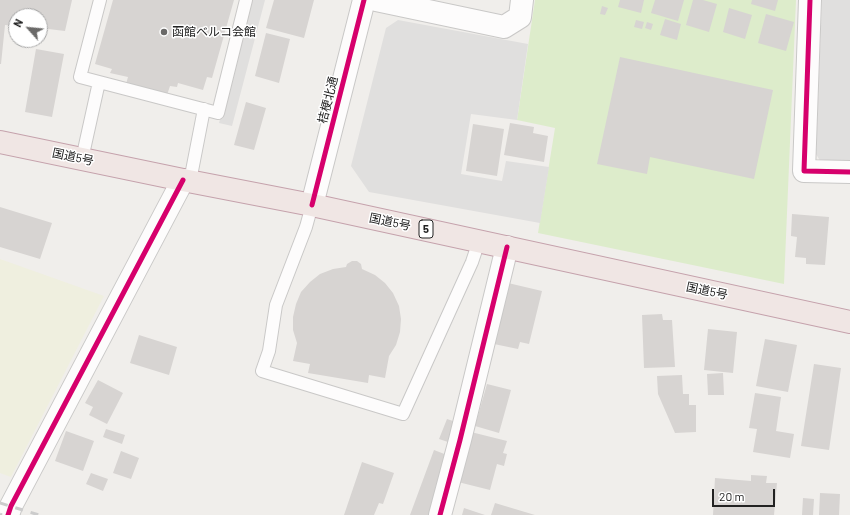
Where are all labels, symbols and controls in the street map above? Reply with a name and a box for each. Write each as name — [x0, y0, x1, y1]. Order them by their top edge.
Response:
north arrow — [8, 8, 48, 48]
text: N — [10, 17, 25, 29]
place label: 函館ベルコ会館 — [172, 25, 256, 39]
marker: 函館ベルコ会館 — [159, 27, 169, 37]
street label: 桔梗北通 — [315, 75, 341, 125]
street label: 国道5号 — [51, 146, 95, 168]
street label: 国道5号 — [368, 211, 412, 233]
road number: 5 — [419, 220, 433, 238]
street label: 国道5号 — [685, 280, 729, 302]
scale bar — [714, 481, 777, 507]
text: 20 m — [719, 489, 745, 503]

